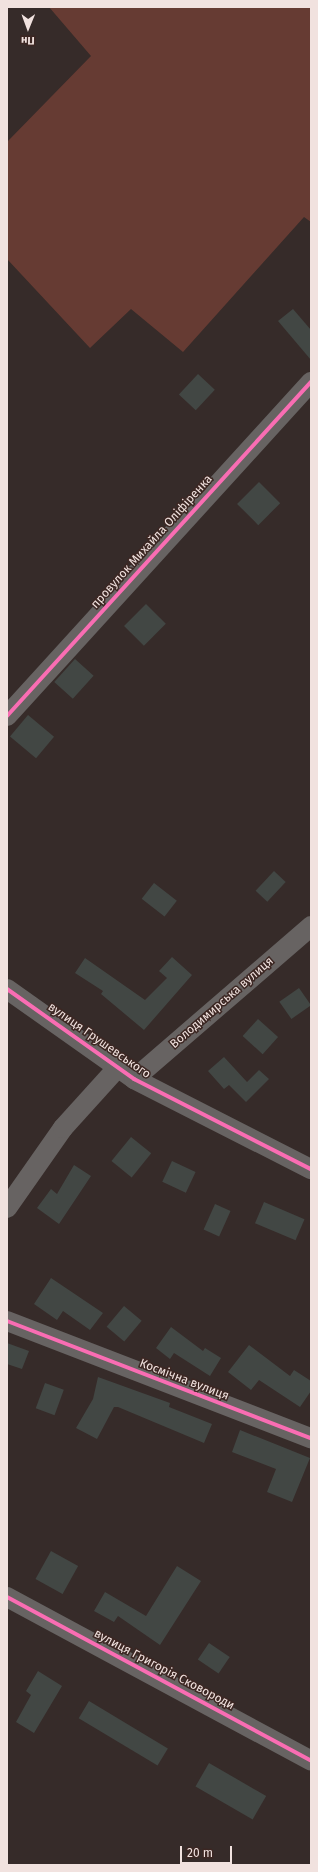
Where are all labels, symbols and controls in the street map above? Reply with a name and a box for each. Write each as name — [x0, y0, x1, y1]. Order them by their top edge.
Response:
north arrow — [8, 8, 48, 48]
text: Пн — [21, 34, 35, 47]
street label: провулок Михайла Оліфіренка — [88, 472, 216, 612]
street label: Володимирська вулиця — [167, 954, 277, 1052]
street label: вулиця Грушевського — [45, 1000, 153, 1082]
street label: Космічна вулиця — [137, 1356, 231, 1404]
street label: вулиця Григорія Сковороди — [91, 1627, 237, 1713]
scale bar — [182, 1838, 234, 1864]
text: 20 m — [187, 1846, 213, 1860]

